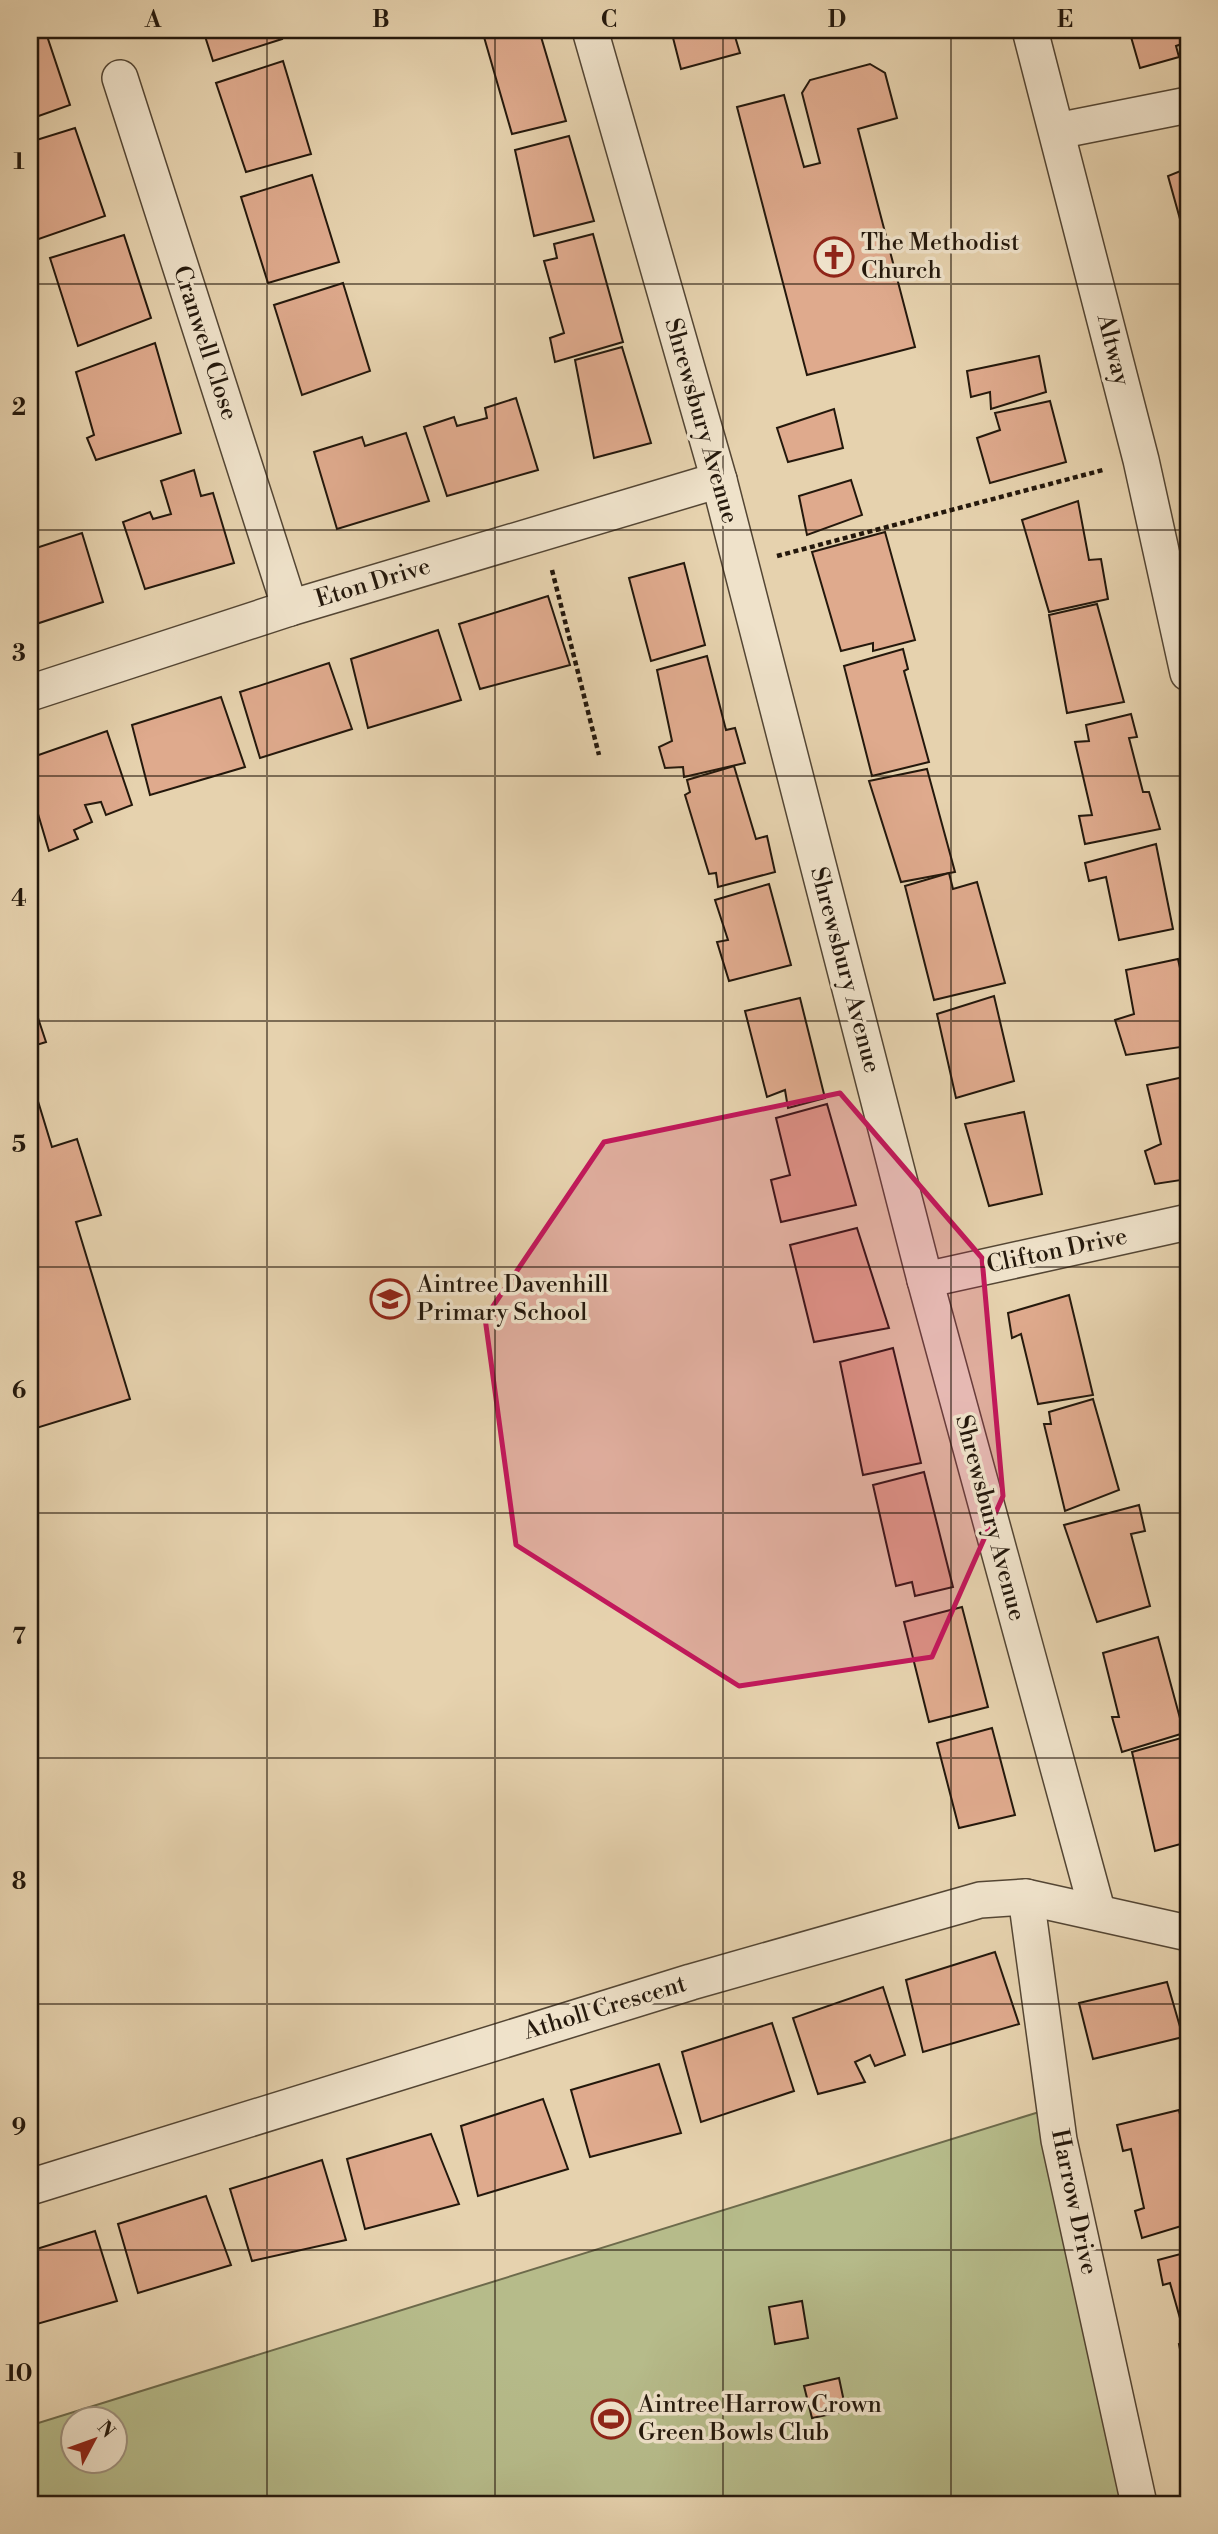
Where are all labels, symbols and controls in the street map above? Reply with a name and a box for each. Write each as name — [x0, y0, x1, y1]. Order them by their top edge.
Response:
text: A — [144, 6, 162, 34]
text: B — [372, 6, 390, 34]
text: C — [601, 6, 617, 34]
text: D — [828, 6, 846, 34]
text: E — [1057, 6, 1073, 34]
text: 1 — [13, 148, 25, 176]
place label: The Methodist Church — [861, 228, 1020, 286]
church icon: The Methodist Church — [813, 236, 855, 278]
street label: Cranwell Close — [166, 262, 244, 424]
street label: Altway — [1089, 310, 1136, 389]
street label: Shrewsbury Avenue — [657, 315, 745, 527]
text: 2 — [12, 394, 26, 422]
street label: Eton Drive — [312, 551, 434, 615]
text: 3 — [12, 640, 26, 668]
street label: Shrewsbury Avenue — [803, 864, 887, 1076]
text: 4 — [11, 885, 27, 913]
text: 5 — [12, 1131, 26, 1159]
street label: Clifton Drive — [984, 1221, 1130, 1281]
place label: Aintree Davenhill Primary School — [416, 1270, 609, 1328]
school or university icon: Aintree Davenhill Primary School — [369, 1278, 411, 1320]
text: 6 — [12, 1377, 26, 1405]
street label: Shrewsbury Avenue — [948, 1412, 1032, 1624]
text: 7 — [12, 1623, 26, 1651]
text: 8 — [12, 1868, 26, 1896]
street label: Atholl Crescent — [519, 1969, 690, 2047]
text: 9 — [12, 2114, 26, 2142]
street label: Harrow Drive — [1044, 2127, 1104, 2277]
text: 10 — [5, 2360, 33, 2388]
place label: Aintree Harrow Crown Green Bowls Club — [637, 2390, 882, 2448]
sports icon: Aintree Harrow Crown Green Bowls Club — [590, 2398, 632, 2440]
north arrow — [60, 2404, 130, 2474]
text: N — [92, 2416, 120, 2443]

